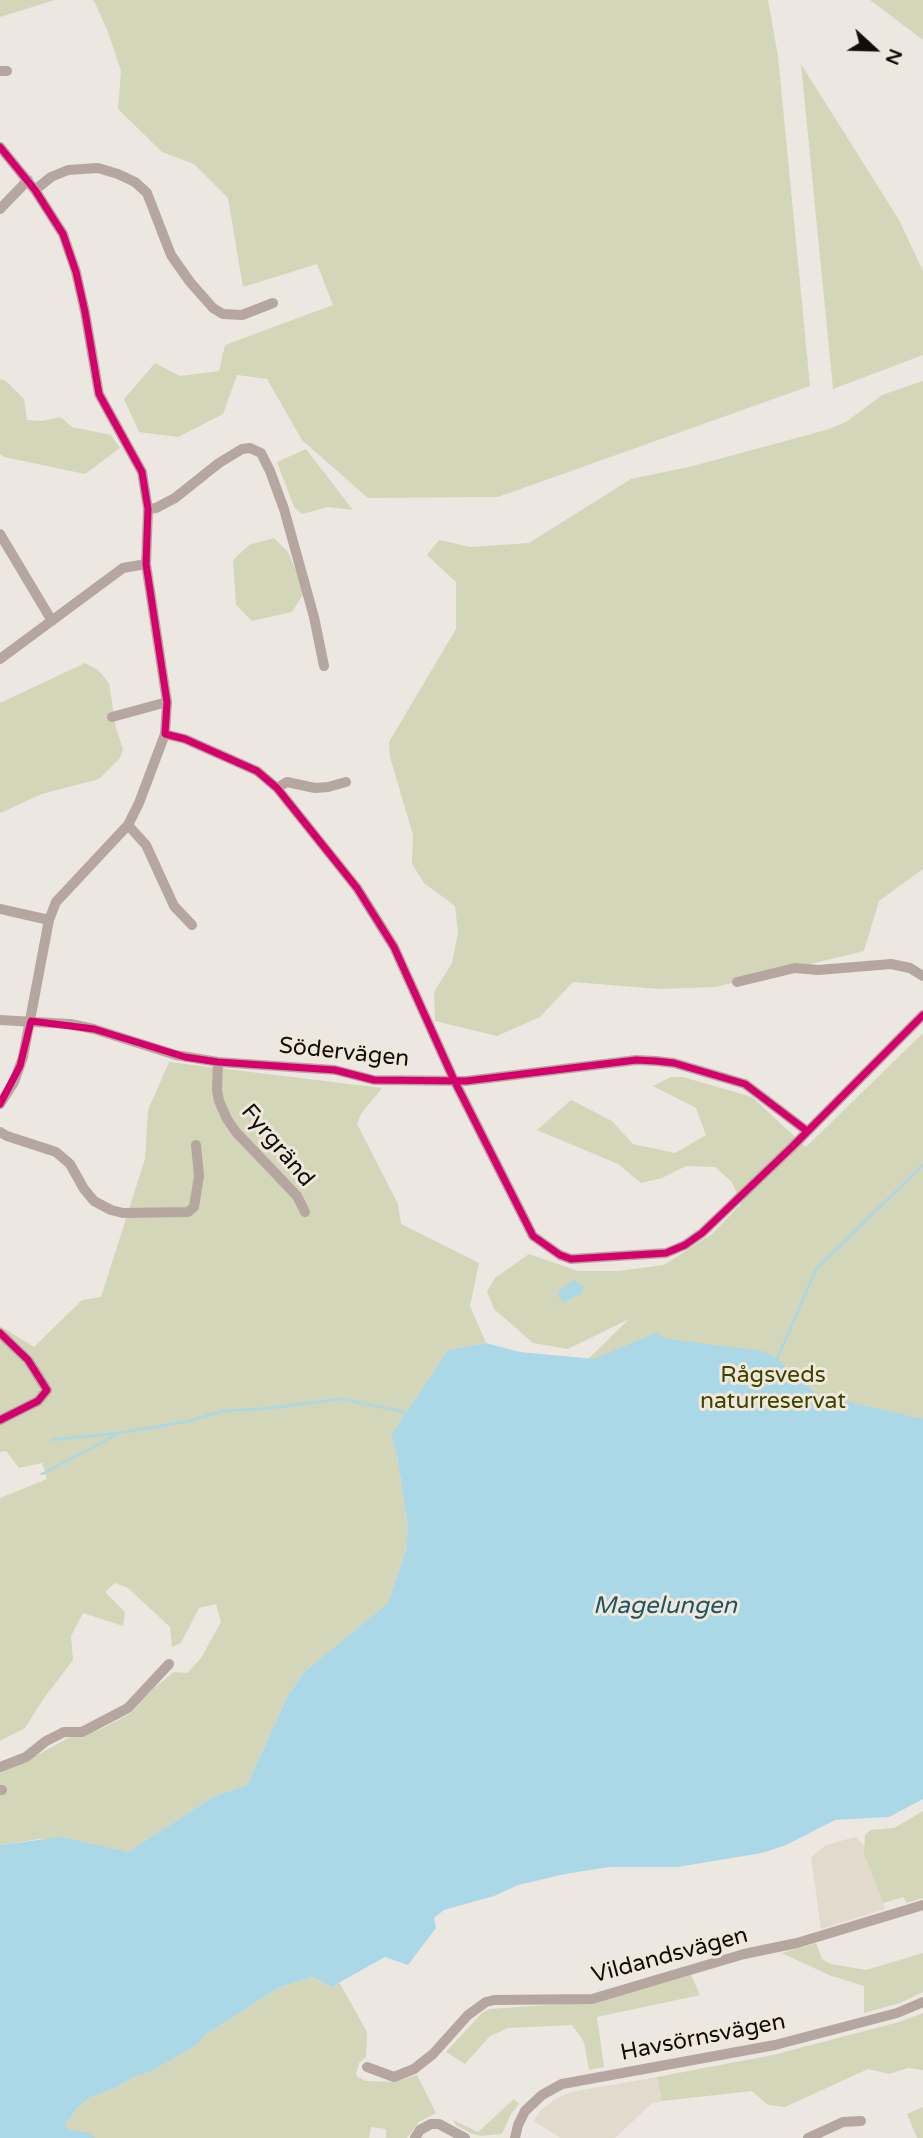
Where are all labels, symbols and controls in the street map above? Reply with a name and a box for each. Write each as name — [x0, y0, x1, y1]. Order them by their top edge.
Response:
north arrow — [839, 14, 909, 84]
text: N — [880, 46, 907, 68]
street label: Södervägen — [277, 1032, 411, 1074]
street label: Fyrgränd — [235, 1099, 319, 1193]
park label: Rågsveds naturreservat — [700, 1362, 846, 1416]
water label: Magelungen — [593, 1593, 737, 1621]
street label: Vildandsvägen — [589, 1922, 751, 1990]
street label: Havsörnsvägen — [618, 2008, 788, 2068]

